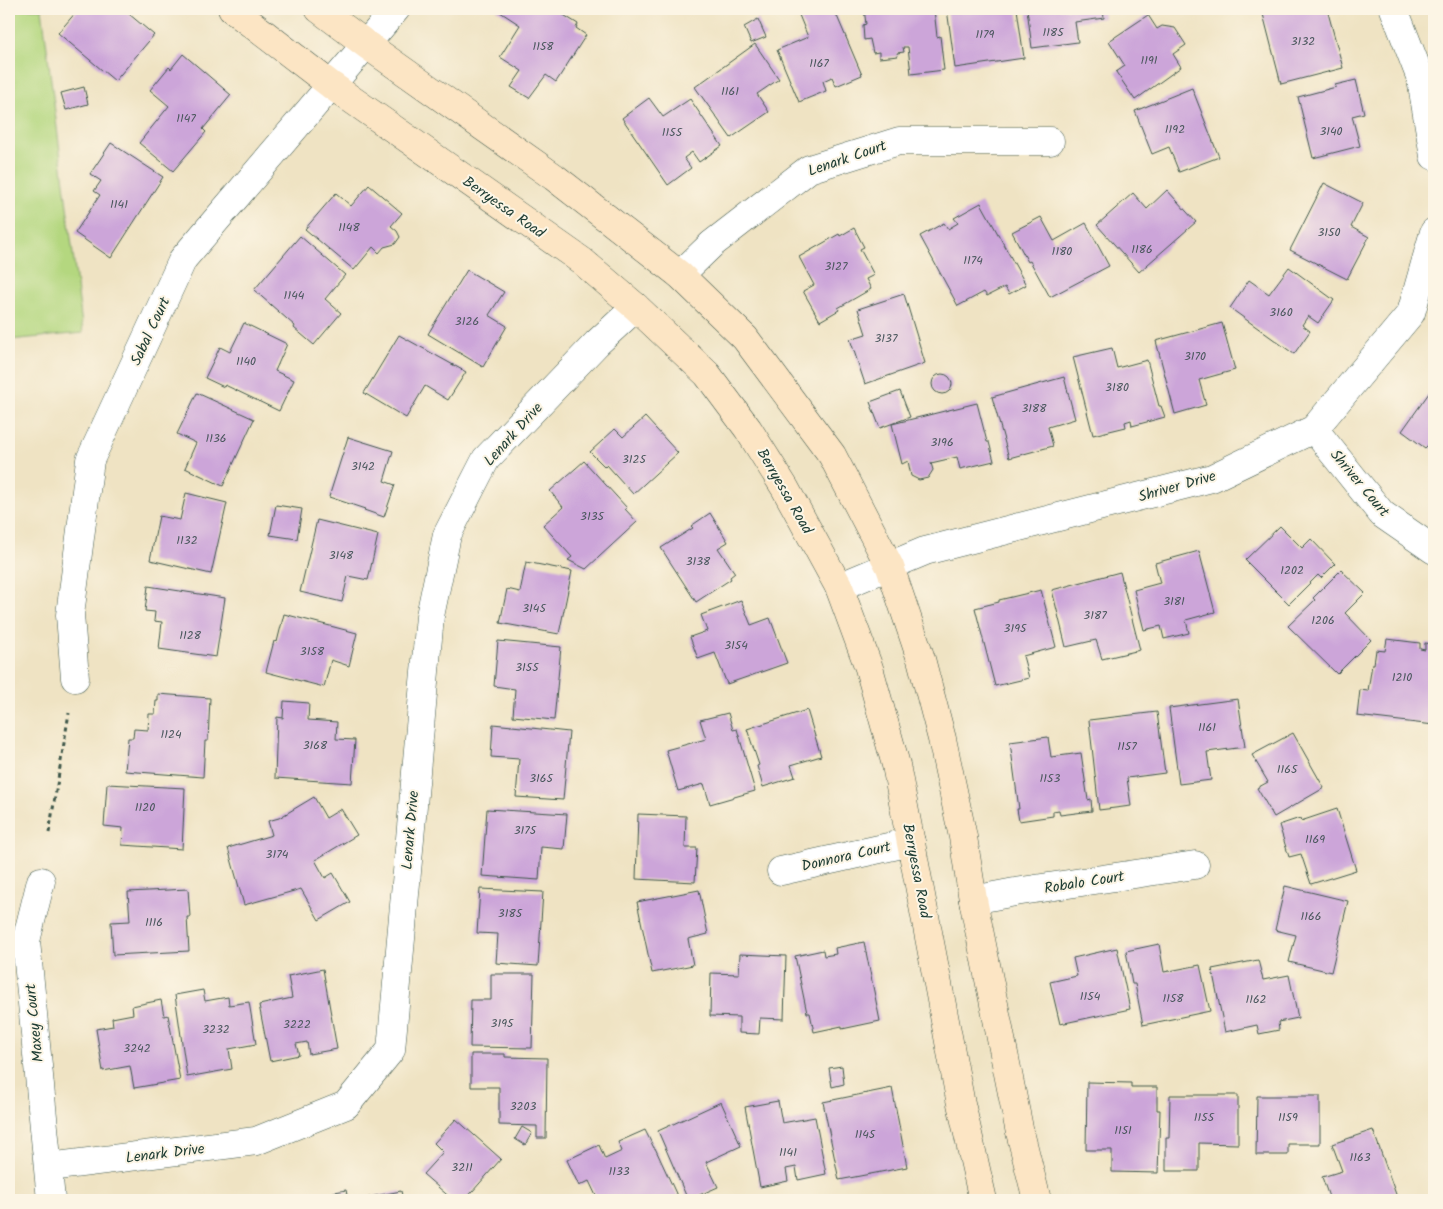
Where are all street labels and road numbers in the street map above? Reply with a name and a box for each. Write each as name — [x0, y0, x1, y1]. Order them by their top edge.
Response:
street label: Lenark Court — [805, 134, 890, 184]
street label: Berryessa Road — [457, 170, 550, 245]
street label: Sabal Court — [125, 293, 177, 370]
street label: Lenark Drive — [478, 397, 549, 472]
street label: Berryessa Road — [750, 444, 819, 539]
street label: Shriver Court — [1324, 444, 1395, 523]
street label: Shriver Drive — [1136, 464, 1219, 510]
street label: Lenark Drive — [396, 789, 426, 871]
street label: Berryessa Road — [895, 822, 937, 921]
street label: Donnora Court — [799, 835, 893, 879]
street label: Robalo Court — [1042, 865, 1126, 901]
street label: Maxey Court — [19, 982, 51, 1063]
street label: Lenark Drive — [124, 1137, 206, 1171]

